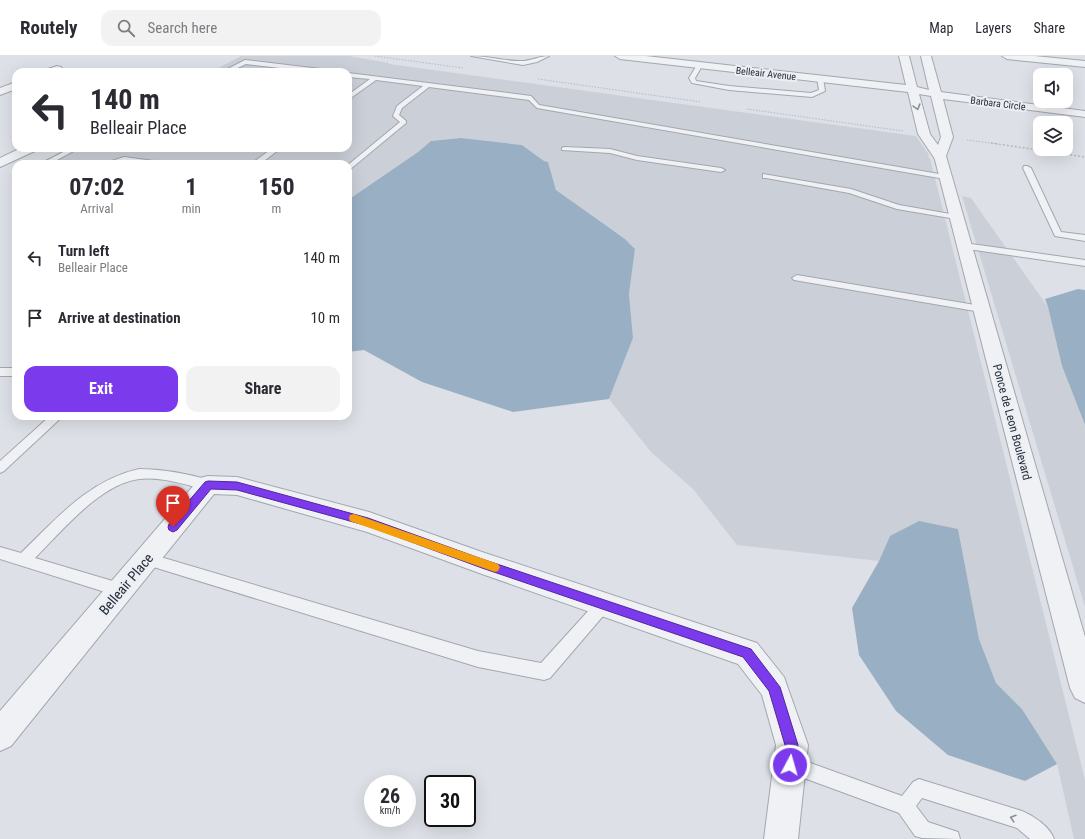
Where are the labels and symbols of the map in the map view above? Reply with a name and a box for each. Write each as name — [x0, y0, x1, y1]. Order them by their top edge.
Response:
street label: Belleair Avenue — [735, 65, 797, 82]
street label: Barbara Circle — [970, 95, 1026, 112]
one-way arrow — [912, 104, 921, 111]
street label: Ponce de Leon Boulevard — [990, 362, 1034, 482]
pin — [156, 486, 190, 527]
street label: Belleair Place — [96, 550, 157, 618]
position arrow — [769, 744, 811, 786]
speed limit sign: 30 — [424, 775, 476, 827]
one-way arrow — [1009, 814, 1016, 822]

